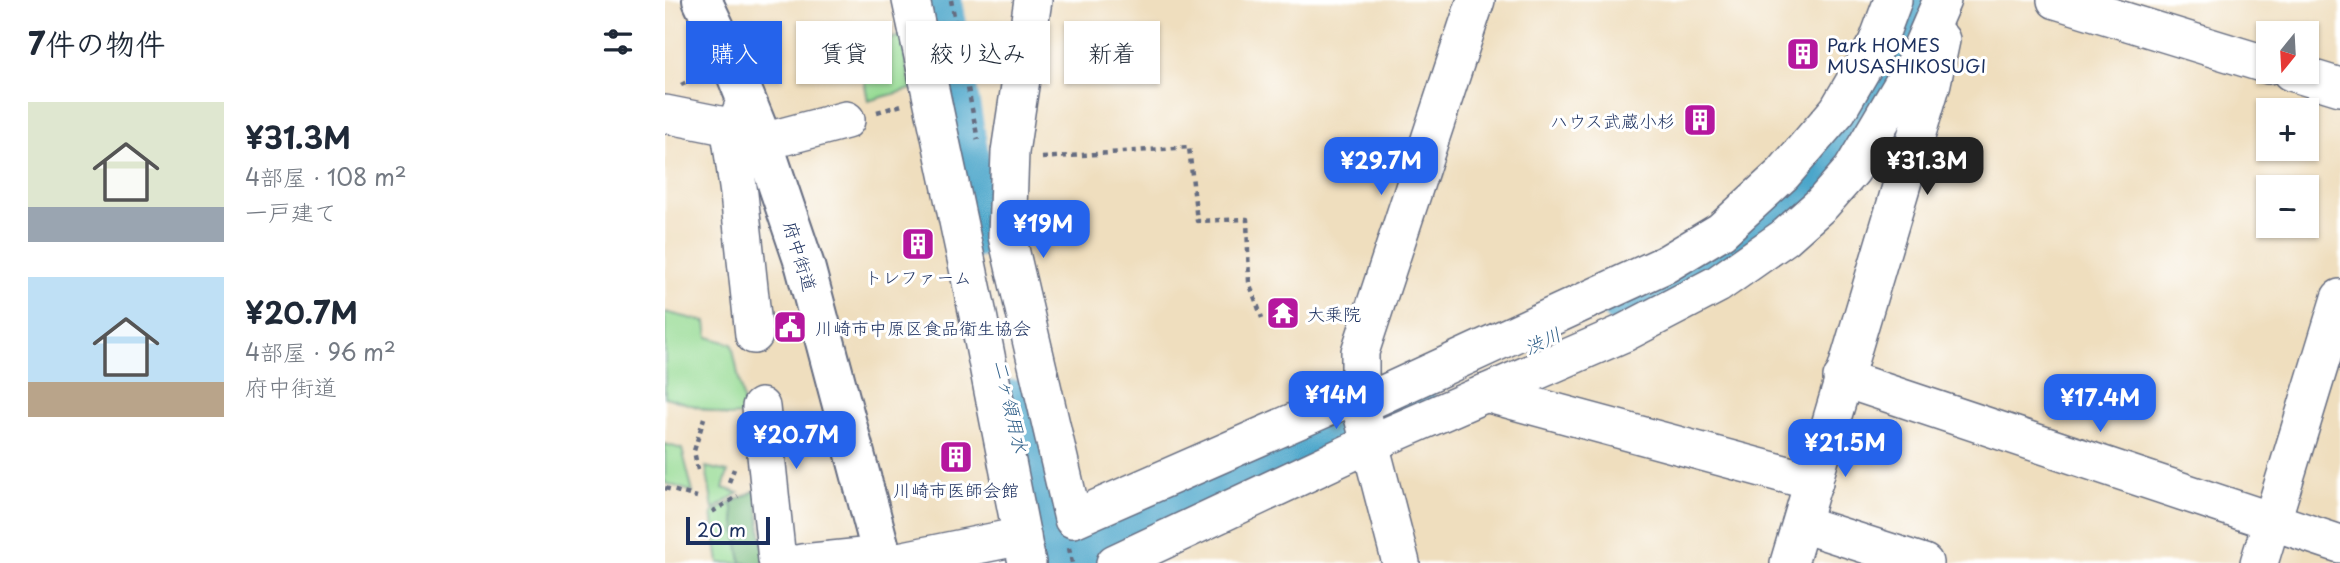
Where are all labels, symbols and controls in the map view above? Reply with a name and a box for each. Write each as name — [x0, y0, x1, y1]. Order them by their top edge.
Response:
text: 7件の物件 — [28, 20, 165, 65]
chip: 購入 — [686, 21, 782, 84]
chip: 賃貸 — [796, 21, 892, 84]
chip: 絞り込み — [906, 21, 1050, 84]
chip: 新着 — [1064, 21, 1160, 84]
north arrow — [2256, 21, 2319, 84]
map controls — [2256, 21, 2319, 238]
icon: filters — [599, 23, 637, 61]
place label: Park HOMES MUSASHIKOSUGI — [1827, 31, 1986, 79]
building icon: Park HOMES MUSASHIKOSUGI — [1784, 35, 1822, 73]
button: + — [2256, 98, 2319, 161]
building icon: ハウス武蔵小杉 — [1681, 101, 1719, 139]
place label: ハウス武蔵小杉 — [1550, 107, 1675, 134]
text: ¥31.3M — [245, 114, 351, 159]
icon: home — [84, 130, 168, 214]
pin: ¥29.7M — [1324, 138, 1438, 197]
pin: ¥31.3M — [1870, 138, 1984, 197]
text: ¥29.7M — [1340, 142, 1422, 177]
text: ¥31.3M — [1886, 142, 1968, 177]
text: 4部屋 · 108 m² — [245, 159, 407, 194]
button: − — [2256, 175, 2319, 238]
text: 一戸建て — [245, 194, 337, 229]
pin: ¥19M — [1002, 201, 1084, 260]
text: ¥19M — [1013, 205, 1073, 240]
street label: 府中街道 — [778, 218, 824, 294]
building icon: トレファーム — [899, 225, 937, 263]
place label: トレファーム — [864, 263, 972, 290]
text: ¥20.7M — [245, 289, 358, 334]
temple icon: 大乗院 — [1264, 294, 1302, 332]
place label: 大乗院 — [1307, 300, 1361, 327]
icon: home — [84, 305, 168, 389]
public building icon: 川崎市中原区食品衛生協会 — [771, 308, 809, 346]
place label: 川崎市中原区食品衛生協会 — [815, 314, 1031, 341]
water label: 渋川 — [1519, 319, 1565, 361]
text: 4部屋 · 96 m² — [245, 334, 396, 369]
water label: 二ヶ領用水 — [988, 357, 1036, 455]
text: 府中街道 — [245, 369, 337, 404]
pin: ¥14M — [1295, 372, 1377, 431]
pin: ¥17.4M — [2043, 374, 2157, 434]
text: ¥14M — [1305, 376, 1367, 411]
text: ¥17.4M — [2060, 379, 2140, 414]
pin: ¥20.7M — [739, 412, 853, 471]
text: ¥20.7M — [753, 416, 839, 451]
pin: ¥21.5M — [1788, 420, 1902, 479]
text: ¥21.5M — [1804, 424, 1886, 459]
building icon: 川崎市医師会館 — [937, 438, 975, 476]
place label: 川崎市医師会館 — [893, 476, 1019, 503]
scale bar — [686, 514, 770, 546]
text: 20 m — [697, 515, 746, 543]

